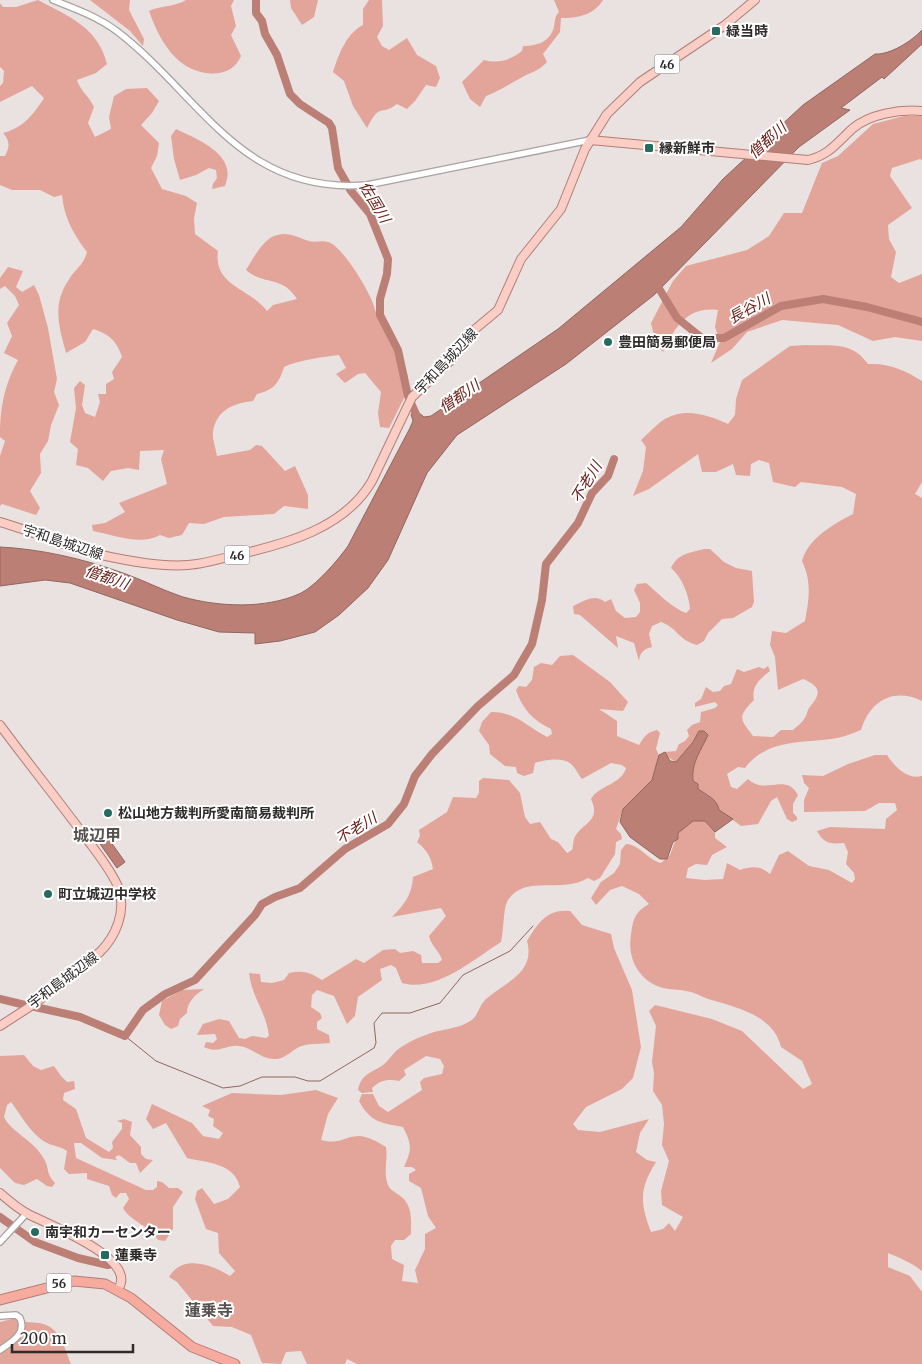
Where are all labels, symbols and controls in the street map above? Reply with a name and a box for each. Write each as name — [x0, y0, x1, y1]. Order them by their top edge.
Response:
place label: 緑当時 — [726, 22, 768, 40]
marker: 緑当時 — [710, 25, 722, 37]
road number: 46 — [654, 54, 680, 74]
water label: 僧都川 — [744, 117, 792, 162]
place label: 縁新鮮市 — [659, 139, 715, 157]
marker: 縁新鮮市 — [643, 142, 655, 154]
water label: 佐国川 — [355, 178, 396, 228]
water label: 長谷川 — [725, 288, 775, 327]
street label: 宇和島城辺線 — [411, 324, 481, 398]
place label: 豊田簡易郵便局 — [618, 333, 716, 351]
marker: 豊田簡易郵便局 — [602, 336, 614, 348]
water label: 僧都川 — [435, 374, 485, 416]
water label: 不老川 — [566, 456, 607, 506]
street label: 宇和島城辺線 — [20, 520, 106, 564]
road number: 46 — [224, 546, 250, 564]
water label: 僧都川 — [83, 561, 133, 594]
place label: 松山地方裁判所愛南簡易裁判所 — [118, 804, 314, 822]
marker: 松山地方裁判所愛南簡易裁判所 — [102, 807, 114, 819]
water label: 不老川 — [332, 807, 382, 848]
district label: 城辺甲 — [73, 825, 121, 845]
place label: 町立城辺中学校 — [58, 885, 156, 903]
marker: 町立城辺中学校 — [42, 888, 54, 900]
street label: 宇和島城辺線 — [24, 948, 102, 1012]
place label: 南宇和カーセンター — [45, 1223, 171, 1241]
marker: 南宇和カーセンター — [29, 1226, 41, 1238]
place label: 蓮乗寺 — [115, 1246, 157, 1264]
marker: 蓮乗寺 — [99, 1249, 111, 1261]
road number: 56 — [46, 1274, 72, 1292]
district label: 蓮乗寺 — [185, 1300, 233, 1320]
scale bar — [12, 1322, 134, 1354]
text: 200 m — [20, 1329, 67, 1348]

